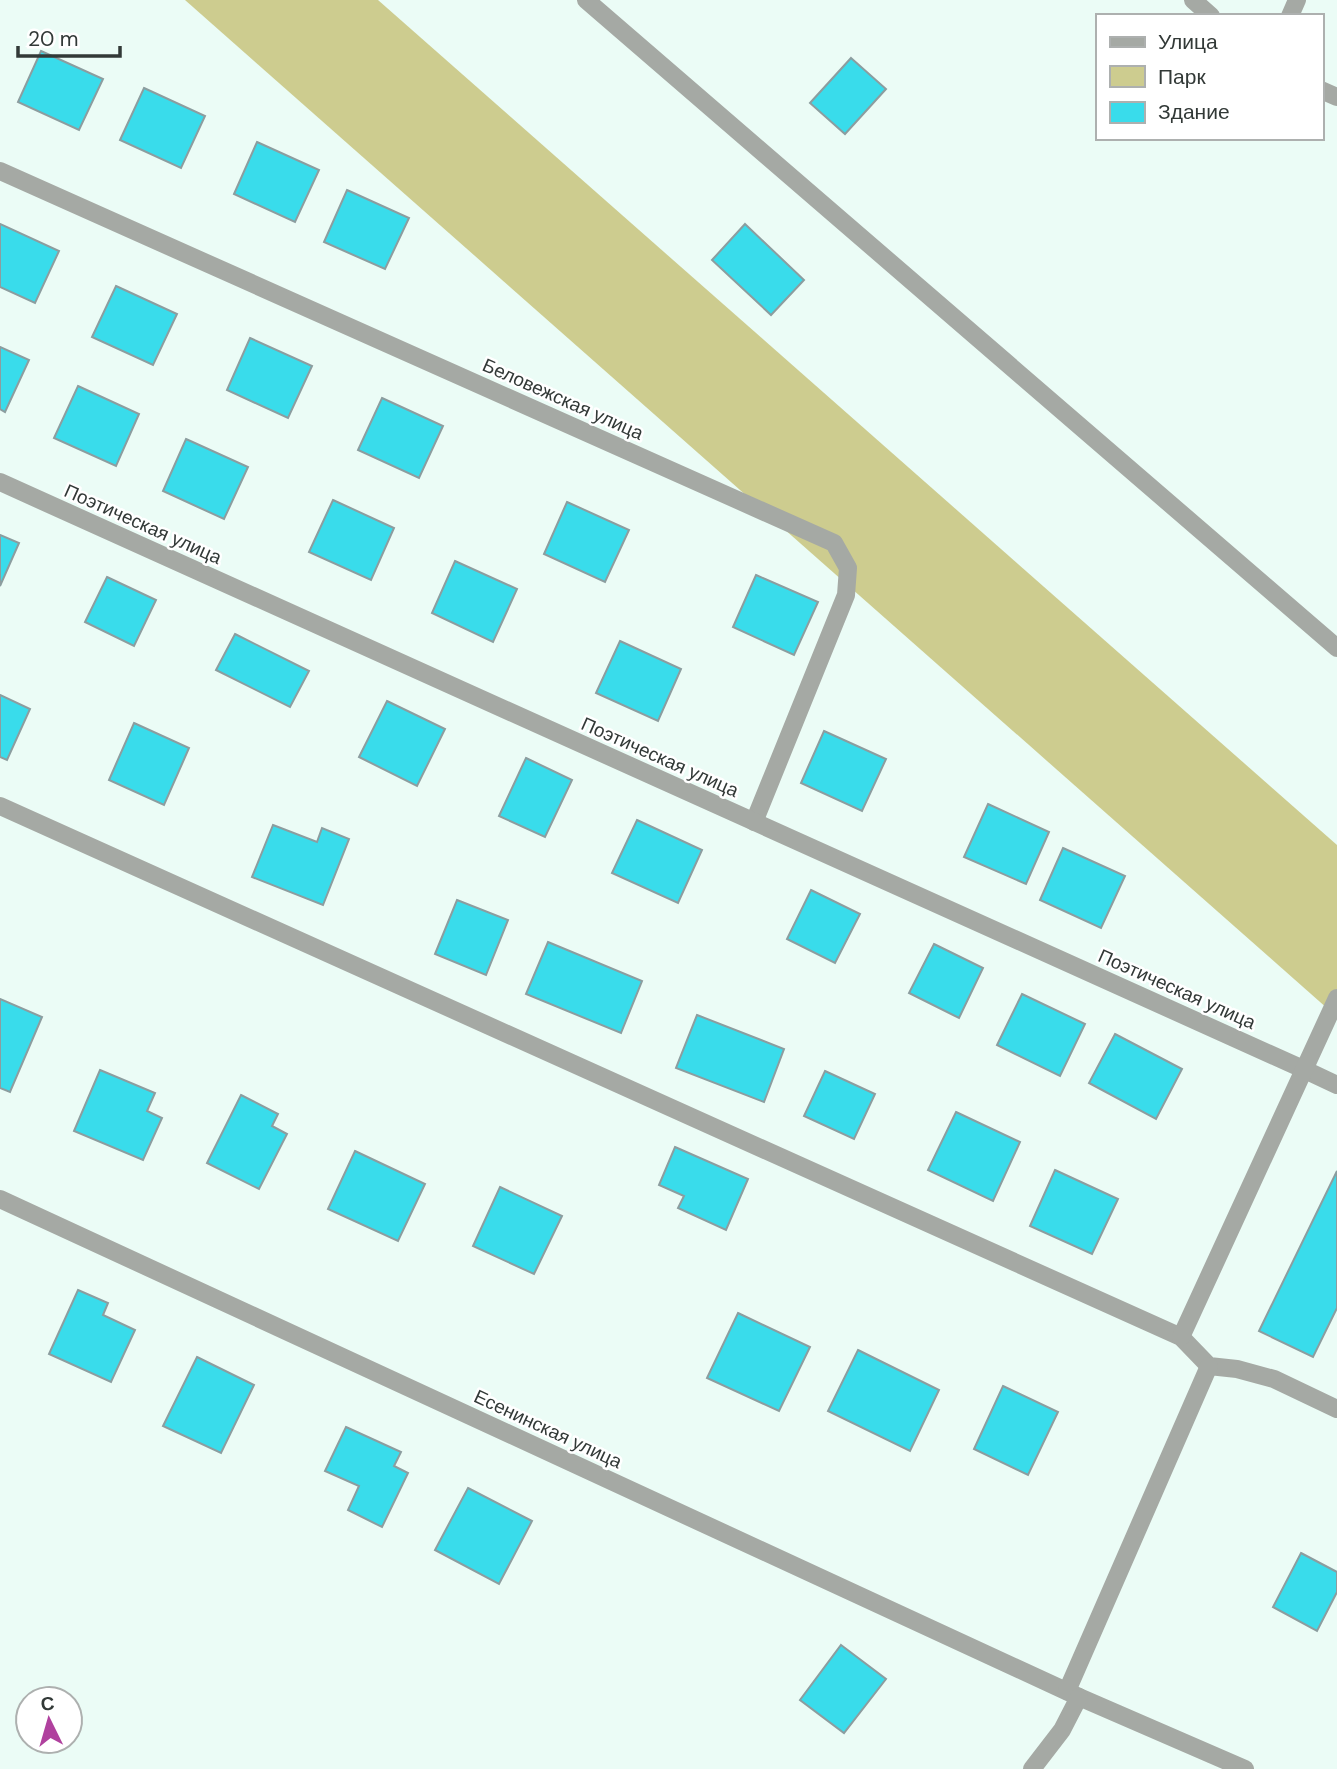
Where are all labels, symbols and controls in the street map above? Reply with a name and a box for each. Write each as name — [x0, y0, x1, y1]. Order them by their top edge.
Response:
scale bar — [18, 14, 119, 58]
legend — [1096, 14, 1323, 140]
text: 20 m — [28, 25, 79, 53]
text: Улица — [1158, 28, 1218, 56]
text: Парк — [1158, 63, 1206, 91]
text: Здание — [1158, 98, 1230, 126]
street label: Беловежская улица — [479, 352, 648, 446]
street label: Поэтическая улица — [60, 478, 226, 570]
street label: Поэтическая улица — [577, 711, 743, 803]
street label: Поэтическая улица — [1094, 943, 1260, 1035]
street label: Есенинская улица — [470, 1384, 626, 1474]
north arrow — [14, 1685, 84, 1755]
text: С — [40, 1690, 56, 1717]

